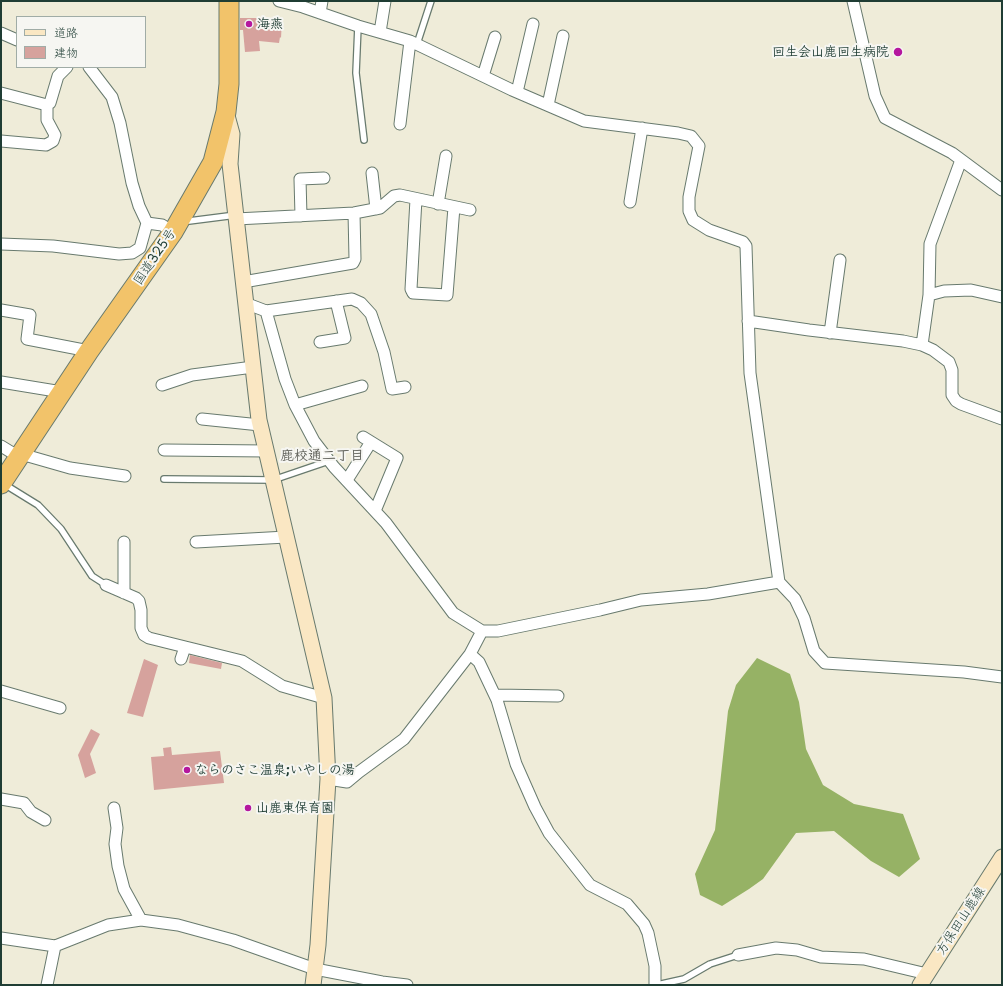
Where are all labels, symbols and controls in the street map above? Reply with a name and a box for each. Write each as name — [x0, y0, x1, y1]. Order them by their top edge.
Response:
legend — [16, 16, 146, 68]
place label: 海燕 — [257, 16, 283, 32]
marker: 海燕 — [244, 19, 254, 29]
text: 道路 — [54, 23, 78, 41]
text: 建物 — [54, 43, 78, 61]
place label: 回生会山鹿回生病院 — [772, 44, 889, 60]
marker: 回生会山鹿回生病院 — [892, 46, 904, 58]
street label: 国道325号 — [130, 226, 180, 288]
district label: 鹿校通二丁目 — [280, 448, 364, 464]
place label: ならのさこ温泉;いやしの湯 — [195, 762, 355, 778]
marker: ならのさこ温泉;いやしの湯 — [182, 765, 192, 775]
place label: 山鹿東保育園 — [256, 800, 334, 816]
marker: 山鹿東保育園 — [243, 803, 253, 813]
street label: 方保田山鹿線 — [933, 884, 989, 958]

